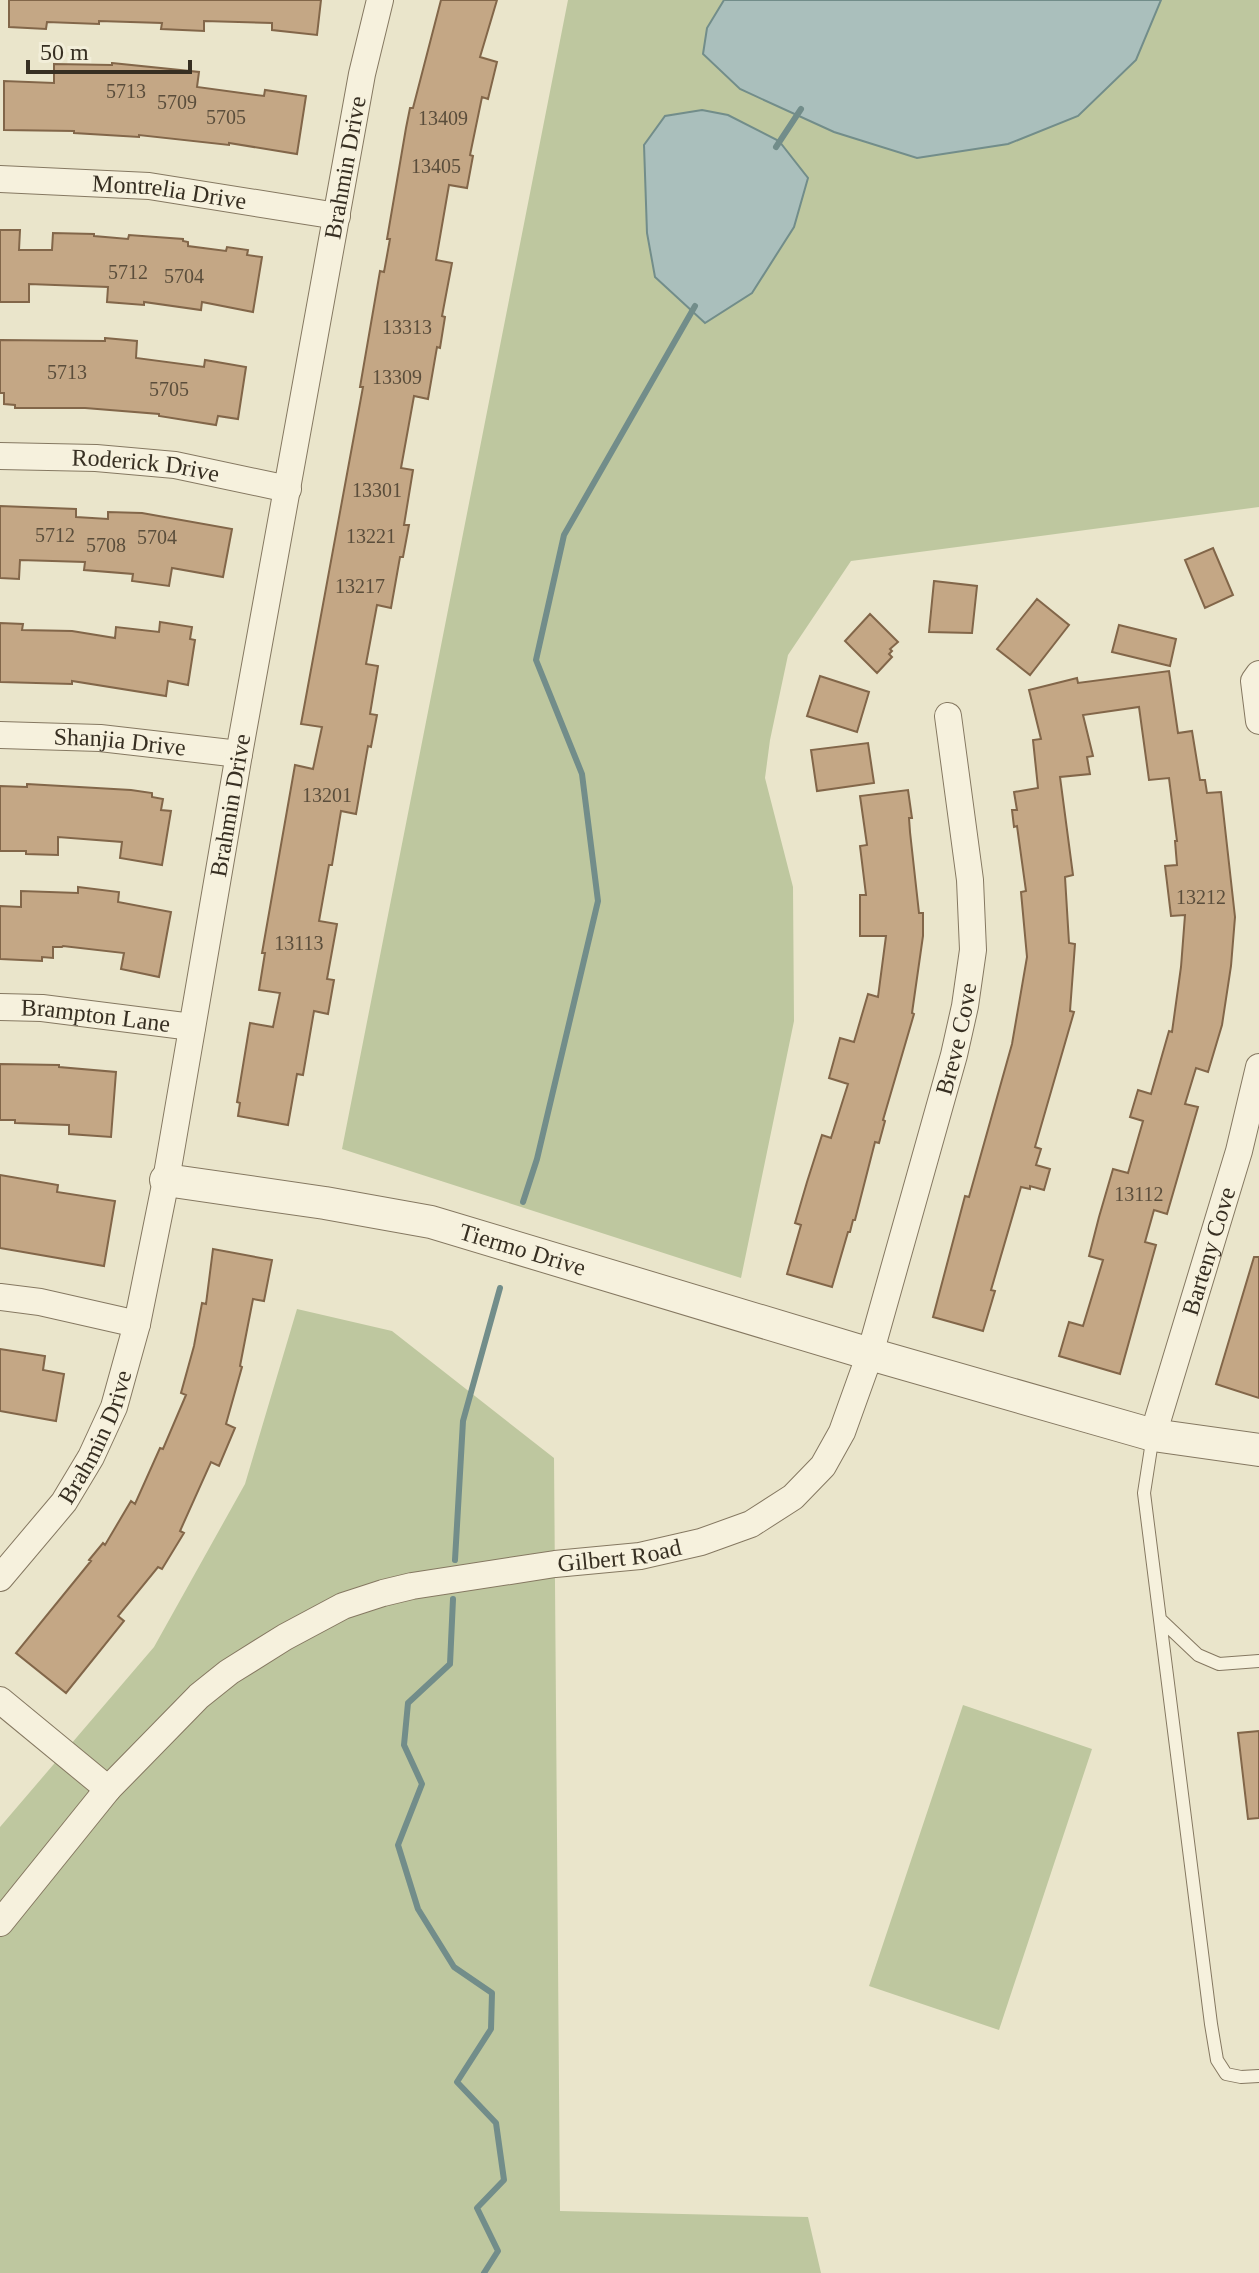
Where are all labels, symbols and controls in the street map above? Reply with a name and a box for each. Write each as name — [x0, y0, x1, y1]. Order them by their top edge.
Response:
scale bar — [28, 24, 190, 74]
text: 50 m — [40, 39, 89, 65]
house number: 5713 — [106, 80, 146, 102]
house number: 5709 — [157, 91, 197, 113]
street label: Brahmin Drive — [319, 94, 371, 241]
house number: 5705 — [206, 106, 246, 128]
house number: 13409 — [418, 107, 468, 129]
house number: 13405 — [411, 155, 461, 177]
street label: Montrelia Drive — [92, 170, 248, 214]
house number: 5712 — [108, 261, 148, 283]
house number: 5704 — [164, 265, 204, 287]
house number: 13313 — [382, 316, 432, 338]
house number: 5713 — [47, 361, 87, 383]
house number: 13309 — [372, 366, 422, 388]
house number: 5705 — [149, 378, 189, 400]
street label: Roderick Drive — [71, 444, 222, 487]
house number: 13301 — [352, 479, 402, 501]
house number: 5712 — [35, 524, 75, 546]
house number: 13221 — [346, 525, 396, 547]
house number: 5704 — [137, 526, 177, 548]
house number: 5708 — [86, 534, 126, 556]
house number: 13217 — [335, 575, 385, 597]
street label: Shanjia Drive — [53, 724, 187, 761]
street label: Brahmin Drive — [205, 732, 255, 879]
house number: 13201 — [302, 784, 352, 806]
house number: 13212 — [1176, 886, 1226, 908]
house number: 13113 — [274, 932, 324, 954]
street label: Breve Cove — [931, 981, 981, 1098]
street label: Brampton Lane — [21, 995, 172, 1037]
house number: 13112 — [1114, 1183, 1164, 1205]
street label: Barteny Cove — [1177, 1184, 1240, 1318]
street label: Tiermo Drive — [456, 1218, 589, 1281]
street label: Brahmin Drive — [53, 1367, 137, 1508]
street label: Gilbert Road — [556, 1534, 684, 1577]

